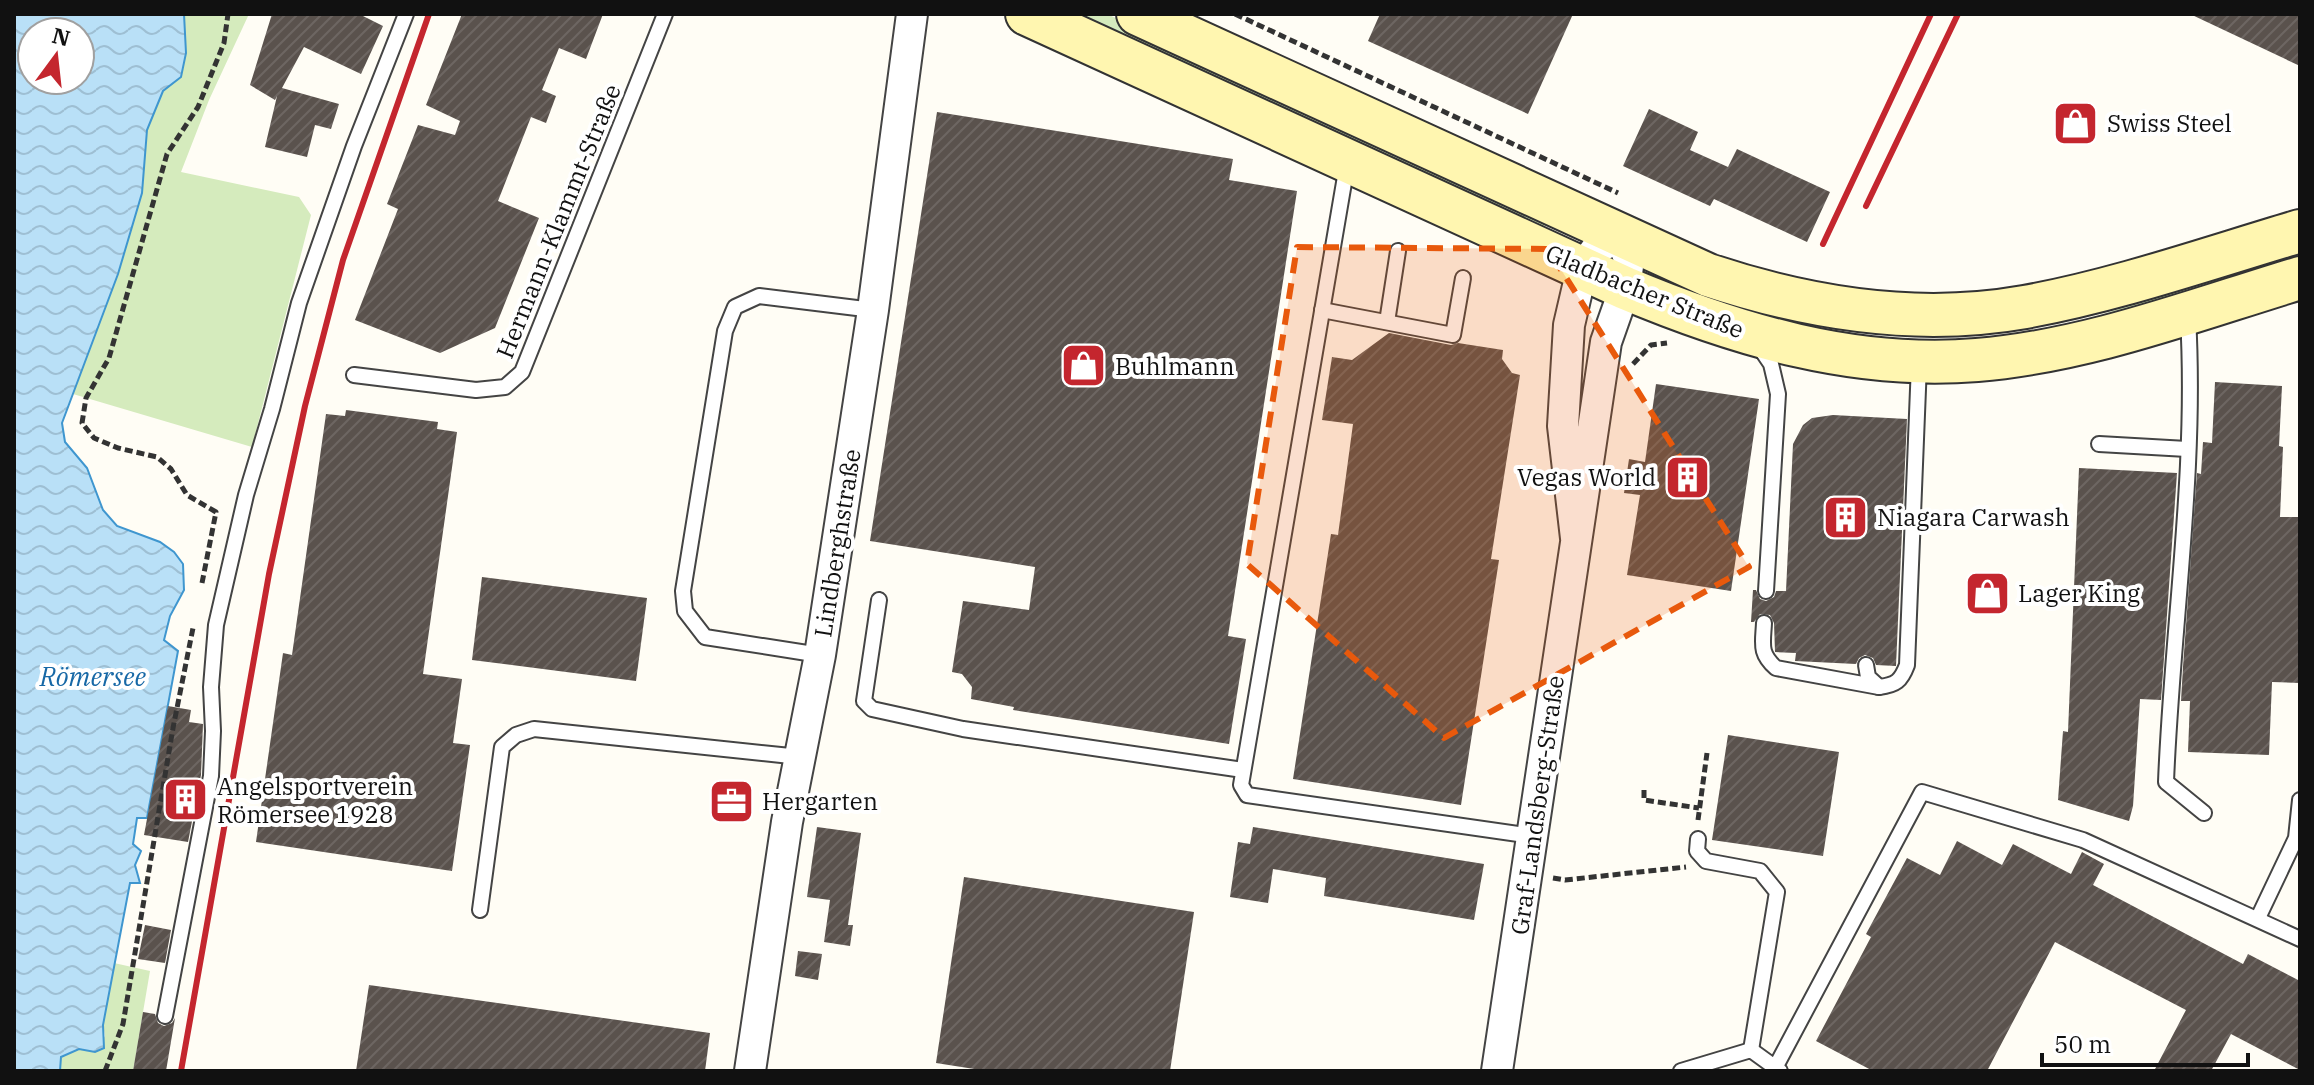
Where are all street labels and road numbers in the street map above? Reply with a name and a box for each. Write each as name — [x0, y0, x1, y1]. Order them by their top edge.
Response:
street label: Hermann-Klammt-Straße — [488, 79, 628, 363]
street label: Gladbacher Straße — [1541, 237, 1749, 345]
street label: Lindberghstraße — [806, 447, 868, 639]
street label: Graf-Landsberg-Straße — [1503, 673, 1571, 937]

